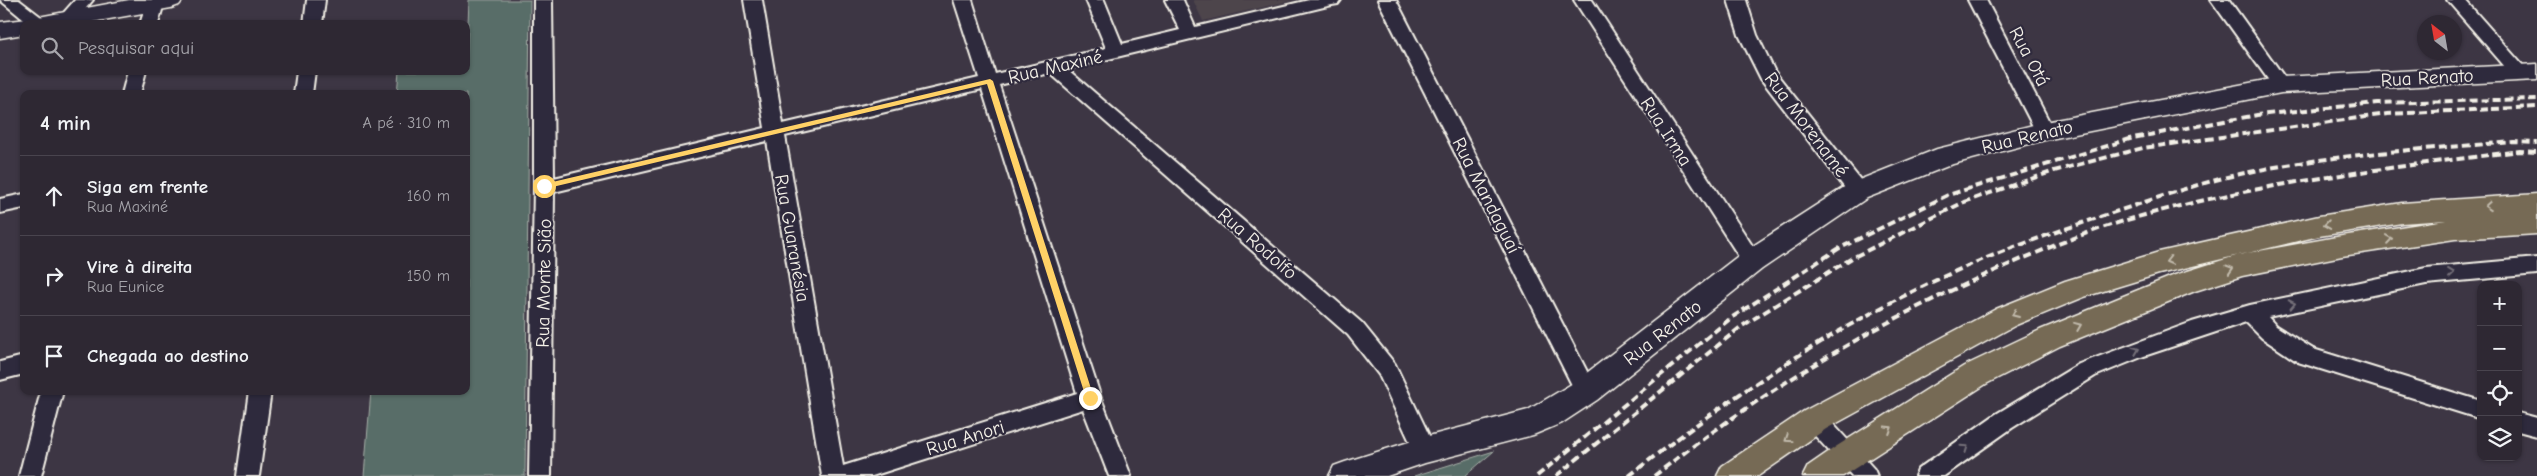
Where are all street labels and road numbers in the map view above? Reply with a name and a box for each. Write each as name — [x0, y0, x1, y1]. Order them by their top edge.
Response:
street label: Rua Otá — [2004, 23, 2054, 90]
street label: Rua Maxiné — [1006, 45, 1105, 89]
street label: Rua Renato — [2380, 65, 2474, 91]
street label: Rua Morenamé — [1760, 68, 1853, 181]
street label: Rua Irma — [1636, 93, 1697, 170]
street label: Rua Renato — [1979, 116, 2075, 158]
street label: Rua Mandaguaí — [1447, 134, 1525, 258]
street label: Rua Guaranésia — [770, 173, 814, 304]
street label: Rua Rodolfo — [1213, 203, 1301, 284]
street label: Rua Monte Sião — [532, 218, 556, 348]
street label: Rua Renato — [1619, 295, 1706, 370]
street label: Rua Anori — [924, 416, 1007, 460]

